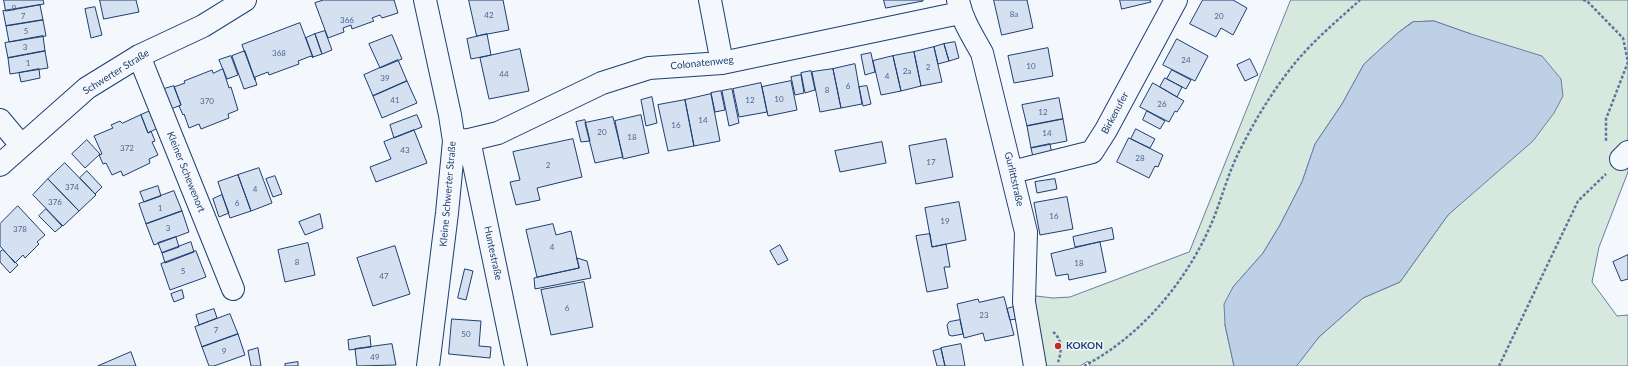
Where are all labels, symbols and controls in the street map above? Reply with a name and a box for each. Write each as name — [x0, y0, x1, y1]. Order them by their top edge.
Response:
house number: 9 — [12, 3, 16, 13]
house number: 8a — [1010, 9, 1018, 19]
house number: 42 — [484, 10, 494, 20]
house number: 7 — [21, 11, 25, 21]
house number: 20 — [1214, 11, 1224, 21]
house number: 366 — [340, 15, 354, 25]
house number: 5 — [24, 26, 28, 36]
house number: 3 — [23, 42, 27, 52]
street label: Schwerter Straße — [81, 47, 151, 97]
house number: 368 — [272, 48, 286, 58]
street label: Colonatenweg — [670, 54, 734, 72]
house number: 24 — [1181, 55, 1191, 65]
house number: 1 — [26, 58, 30, 68]
house number: 10 — [1026, 61, 1036, 71]
house number: 2 — [926, 62, 930, 72]
house number: 2a — [903, 66, 911, 76]
house number: 44 — [499, 69, 509, 79]
house number: 4 — [885, 71, 889, 81]
house number: 39 — [380, 73, 390, 83]
house number: 6 — [846, 81, 850, 91]
house number: 8 — [825, 85, 829, 95]
street label: Birkenufer — [1099, 90, 1131, 136]
house number: 10 — [774, 94, 784, 104]
house number: 41 — [390, 95, 400, 105]
house number: 12 — [745, 95, 755, 105]
house number: 370 — [200, 96, 214, 106]
house number: 26 — [1157, 99, 1167, 109]
house number: 12 — [1038, 107, 1048, 117]
house number: 14 — [698, 115, 708, 125]
house number: 16 — [671, 120, 681, 130]
house number: 20 — [597, 127, 607, 137]
house number: 14 — [1042, 128, 1052, 138]
street label: Kleiner Schewenort — [164, 130, 208, 214]
house number: 18 — [627, 132, 637, 142]
street label: Kleine Schwerter Straße — [437, 141, 459, 247]
house number: 372 — [120, 143, 134, 153]
house number: 43 — [400, 145, 410, 155]
street label: Gurlittstraße — [1002, 151, 1026, 207]
house number: 28 — [1135, 153, 1145, 163]
house number: 17 — [926, 157, 936, 167]
house number: 2 — [546, 160, 550, 170]
house number: 374 — [65, 182, 79, 192]
house number: 4 — [253, 184, 257, 194]
house number: 376 — [48, 197, 62, 207]
house number: 6 — [235, 198, 239, 208]
house number: 1 — [158, 203, 162, 213]
house number: 16 — [1049, 211, 1059, 221]
house number: 19 — [940, 216, 950, 226]
house number: 3 — [166, 223, 170, 233]
house number: 378 — [13, 224, 27, 234]
street label: Huntestraße — [481, 225, 505, 281]
house number: 4 — [550, 242, 554, 252]
house number: 8 — [295, 257, 299, 267]
house number: 18 — [1074, 258, 1084, 268]
house number: 5 — [181, 266, 185, 276]
house number: 47 — [379, 271, 389, 281]
house number: 6 — [565, 303, 569, 313]
house number: 23 — [979, 310, 989, 320]
house number: 7 — [214, 325, 218, 335]
house number: 50 — [461, 329, 471, 339]
place label: KOKON — [1066, 340, 1103, 352]
marker: KOKON — [1053, 341, 1063, 351]
house number: 9 — [222, 346, 226, 356]
house number: 49 — [370, 352, 380, 362]

